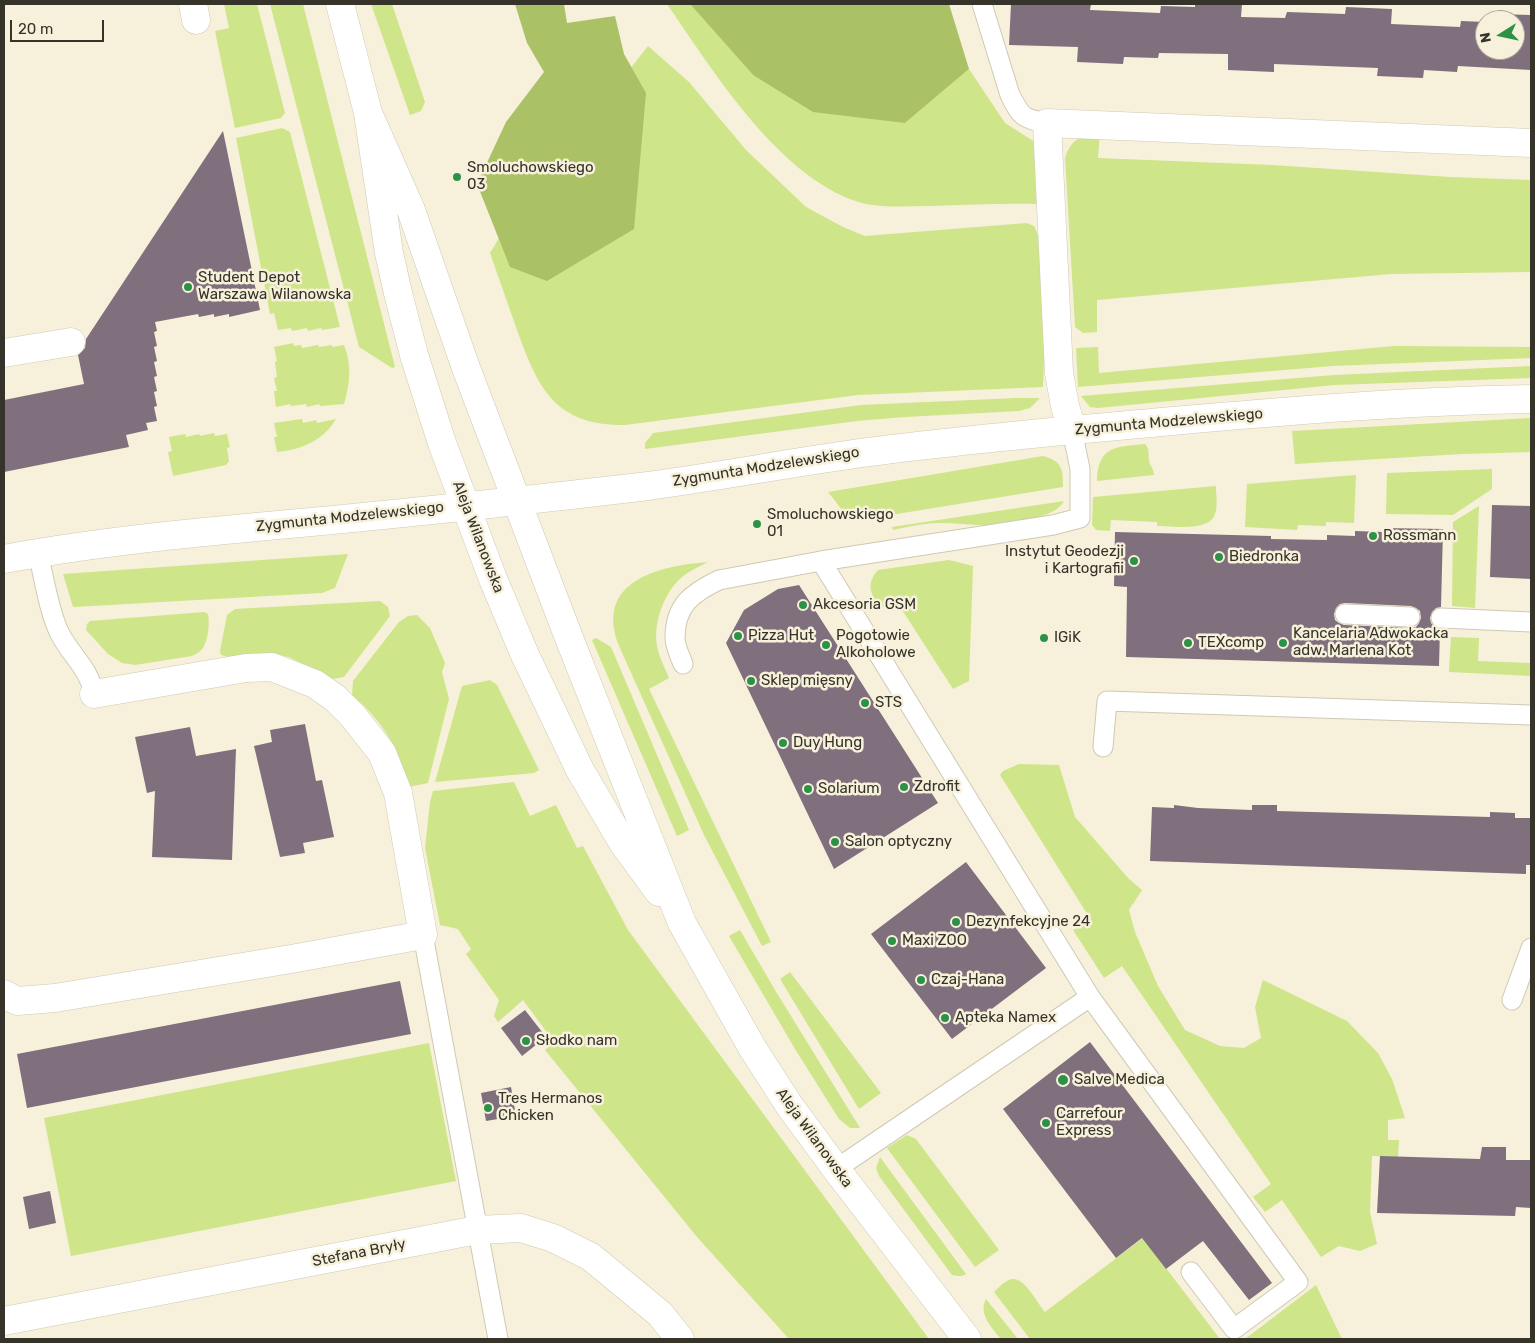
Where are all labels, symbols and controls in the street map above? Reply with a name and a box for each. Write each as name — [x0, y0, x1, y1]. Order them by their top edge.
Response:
scale bar — [12, 10, 106, 42]
north arrow — [1475, 10, 1525, 60]
text: 20 m — [18, 20, 53, 38]
text: N — [1476, 31, 1495, 44]
place label: Smoluchowskiego 03 — [467, 159, 594, 194]
marker: Smoluchowskiego 03 — [451, 171, 463, 183]
place label: Student Depot Warszawa Wilanowska — [198, 269, 351, 304]
marker: Student Depot Warszawa Wilanowska — [182, 281, 194, 293]
street label: Zygmunta Modzelewskiego — [1074, 405, 1264, 439]
street label: Zygmunta Modzelewskiego — [671, 443, 861, 491]
street label: Aleja Wilanowska — [448, 479, 508, 595]
street label: Zygmunta Modzelewskiego — [255, 498, 445, 536]
place label: Smoluchowskiego 01 — [767, 506, 894, 541]
marker: Smoluchowskiego 01 — [751, 518, 763, 530]
place label: Rossmann — [1383, 527, 1456, 545]
marker: Rossmann — [1367, 530, 1379, 542]
place label: Instytut Geodezji i Kartografii — [1005, 543, 1124, 578]
place label: Biedronka — [1229, 548, 1299, 566]
marker: Biedronka — [1213, 551, 1225, 563]
marker: Instytut Geodezji i Kartografii — [1128, 555, 1140, 567]
place label: Akcesoria GSM — [813, 596, 916, 614]
marker: Akcesoria GSM — [797, 599, 809, 611]
place label: Kancelaria Adwokacka adw. Marlena Kot — [1293, 625, 1449, 660]
place label: Pizza Hut — [748, 627, 814, 645]
place label: Pogotowie Alkoholowe — [836, 627, 916, 662]
place label: IGiK — [1054, 629, 1081, 647]
marker: Pizza Hut — [732, 630, 744, 642]
marker: IGiK — [1038, 632, 1050, 644]
place label: TEXcomp — [1198, 634, 1264, 652]
marker: TEXcomp — [1182, 637, 1194, 649]
marker: Kancelaria Adwokacka adw. Marlena Kot — [1277, 637, 1289, 649]
marker: Pogotowie Alkoholowe — [820, 639, 832, 651]
place label: Sklep mięsny — [761, 672, 853, 690]
marker: Sklep mięsny — [745, 675, 757, 687]
place label: STS — [875, 694, 902, 712]
marker: STS — [859, 697, 871, 709]
place label: Duy Hung — [793, 734, 862, 752]
marker: Duy Hung — [777, 737, 789, 749]
place label: Zdrofit — [914, 778, 960, 796]
place label: Solarium — [818, 780, 880, 798]
marker: Zdrofit — [898, 781, 910, 793]
marker: Solarium — [802, 783, 814, 795]
place label: Salon optyczny — [845, 833, 952, 851]
marker: Salon optyczny — [829, 836, 841, 848]
place label: Dezynfekcyjne 24 — [966, 913, 1090, 931]
marker: Dezynfekcyjne 24 — [950, 916, 962, 928]
place label: Maxi ZOO — [902, 932, 967, 950]
marker: Maxi ZOO — [886, 935, 898, 947]
place label: Czaj-Hana — [931, 971, 1004, 989]
marker: Czaj-Hana — [915, 974, 927, 986]
place label: Apteka Namex — [955, 1009, 1056, 1027]
marker: Apteka Namex — [939, 1012, 951, 1024]
place label: Słodko nam — [536, 1032, 617, 1050]
marker: Słodko nam — [520, 1035, 532, 1047]
place label: Salve Medica — [1074, 1071, 1165, 1089]
marker: Salve Medica — [1056, 1073, 1070, 1087]
street label: Aleja Wilanowska — [772, 1085, 856, 1191]
place label: Tres Hermanos Chicken — [498, 1090, 603, 1125]
marker: Tres Hermanos Chicken — [482, 1102, 494, 1114]
place label: Carrefour Express — [1056, 1105, 1123, 1140]
marker: Carrefour Express — [1040, 1117, 1052, 1129]
street label: Stefana Bryły — [311, 1235, 407, 1271]

